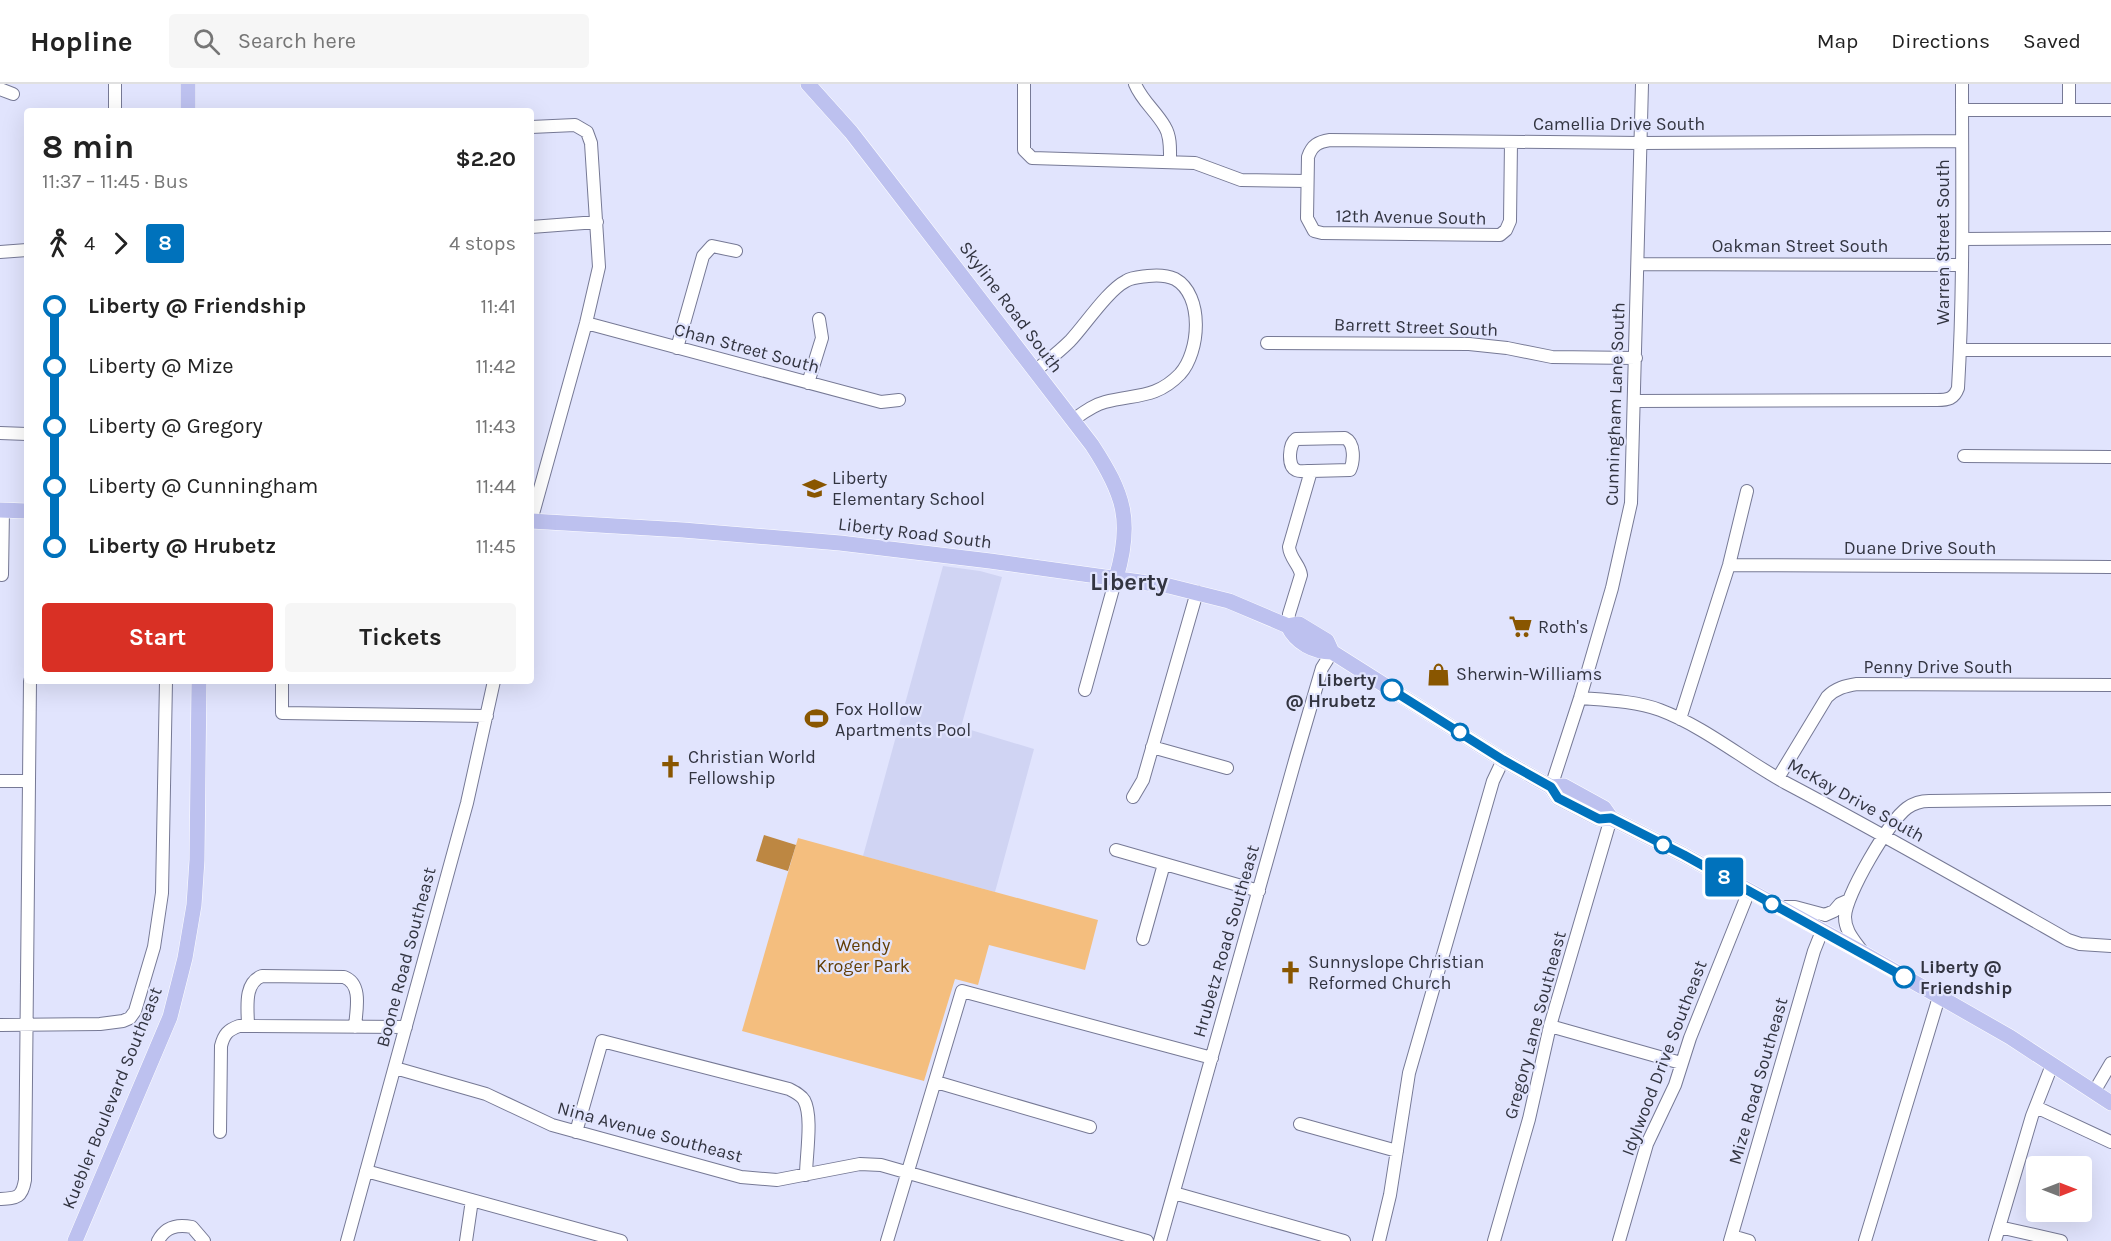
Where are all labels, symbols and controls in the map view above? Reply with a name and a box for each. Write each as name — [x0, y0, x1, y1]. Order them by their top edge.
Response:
search box — [169, 14, 589, 68]
text: Hopline — [30, 25, 133, 58]
icon: search — [190, 25, 223, 58]
text: Search here — [238, 28, 356, 54]
text: Map — [1817, 29, 1858, 53]
text: Directions — [1891, 29, 1990, 53]
text: Saved — [2023, 29, 2081, 53]
street label: Camellia Drive South — [1533, 113, 1705, 135]
text: 8 min — [42, 128, 134, 166]
text: $2.20 — [456, 146, 516, 172]
street label: Warren Street South — [1932, 159, 1954, 325]
text: 11:37 – 11:45 · Bus — [42, 170, 188, 193]
street label: 12th Avenue South — [1335, 205, 1487, 229]
icon: walk — [42, 227, 75, 260]
icon: forward — [104, 227, 137, 260]
text: 8 — [158, 231, 172, 255]
text: 4 — [84, 232, 95, 255]
text: 4 stops — [449, 232, 516, 255]
street label: Oakman Street South — [1712, 235, 1888, 257]
street label: Skyline Road South — [954, 237, 1068, 377]
text: Liberty @ Friendship — [88, 293, 306, 319]
text: 11:41 — [480, 295, 516, 318]
street label: Cunningham Lane South — [1600, 302, 1630, 506]
street label: Barrett Street South — [1334, 313, 1498, 341]
street label: Chan Street South — [672, 318, 822, 378]
text: Liberty @ Mize — [88, 353, 234, 379]
text: 11:42 — [475, 355, 516, 378]
text: Liberty @ Gregory — [88, 413, 263, 439]
text: 11:43 — [475, 415, 516, 438]
place label: Liberty Elementary School — [832, 467, 985, 510]
text: Liberty @ Cunningham — [88, 473, 318, 499]
text: 11:44 — [476, 475, 516, 498]
school or university icon: Liberty Elementary School — [801, 475, 827, 501]
street label: Liberty Road South — [837, 513, 993, 553]
text: Liberty @ Hrubetz — [88, 533, 276, 559]
text: 11:45 — [476, 535, 516, 558]
street label: Duane Drive South — [1844, 537, 1996, 559]
district label: Liberty — [1090, 568, 1168, 596]
button: Start — [42, 603, 273, 672]
button: Tickets — [285, 603, 516, 672]
supermarket icon: Roth's — [1507, 614, 1533, 640]
place label: Roth's — [1538, 616, 1588, 638]
street label: Penny Drive South — [1863, 656, 2013, 678]
shop icon: Sherwin-Williams — [1425, 661, 1451, 687]
place label: Sherwin-Williams — [1456, 663, 1602, 685]
place label: Liberty @ Hrubetz — [1285, 669, 1376, 712]
marker: Liberty @ Hrubetz — [1381, 679, 1403, 701]
place label: Fox Hollow Apartments Pool — [835, 698, 971, 741]
sports icon: Fox Hollow Apartments Pool — [804, 706, 830, 732]
unlabelled marker — [1451, 723, 1469, 741]
place label: Christian World Fellowship — [688, 746, 816, 789]
street label: McKay Drive South — [1783, 753, 1929, 847]
church icon: Christian World Fellowship — [657, 754, 683, 780]
unlabelled marker — [1654, 836, 1672, 854]
street label: Hrubetz Road Southeast — [1188, 842, 1264, 1040]
line badge: 8 — [1704, 858, 1744, 896]
street label: Boone Road Southeast — [371, 864, 441, 1049]
text: 8 — [1717, 865, 1731, 889]
unlabelled marker — [1763, 895, 1781, 913]
street label: Gregory Lane Southeast — [1499, 928, 1571, 1121]
park label: Wendy Kroger Park — [816, 934, 910, 977]
place label: Sunnyslope Christian Reformed Church — [1308, 951, 1484, 994]
place label: Liberty @ Friendship — [1920, 956, 2012, 999]
street label: Idylwood Drive Southeast — [1617, 957, 1712, 1159]
church icon: Sunnyslope Christian Reformed Church — [1277, 959, 1303, 985]
marker: Liberty @ Friendship — [1893, 966, 1915, 988]
street label: Kuebler Boulevard Southeast — [57, 983, 167, 1212]
street label: Mize Road Southeast — [1724, 995, 1792, 1167]
street label: Nina Avenue Southeast — [555, 1097, 745, 1167]
north arrow — [2026, 1156, 2092, 1222]
map controls — [2026, 1156, 2092, 1222]

